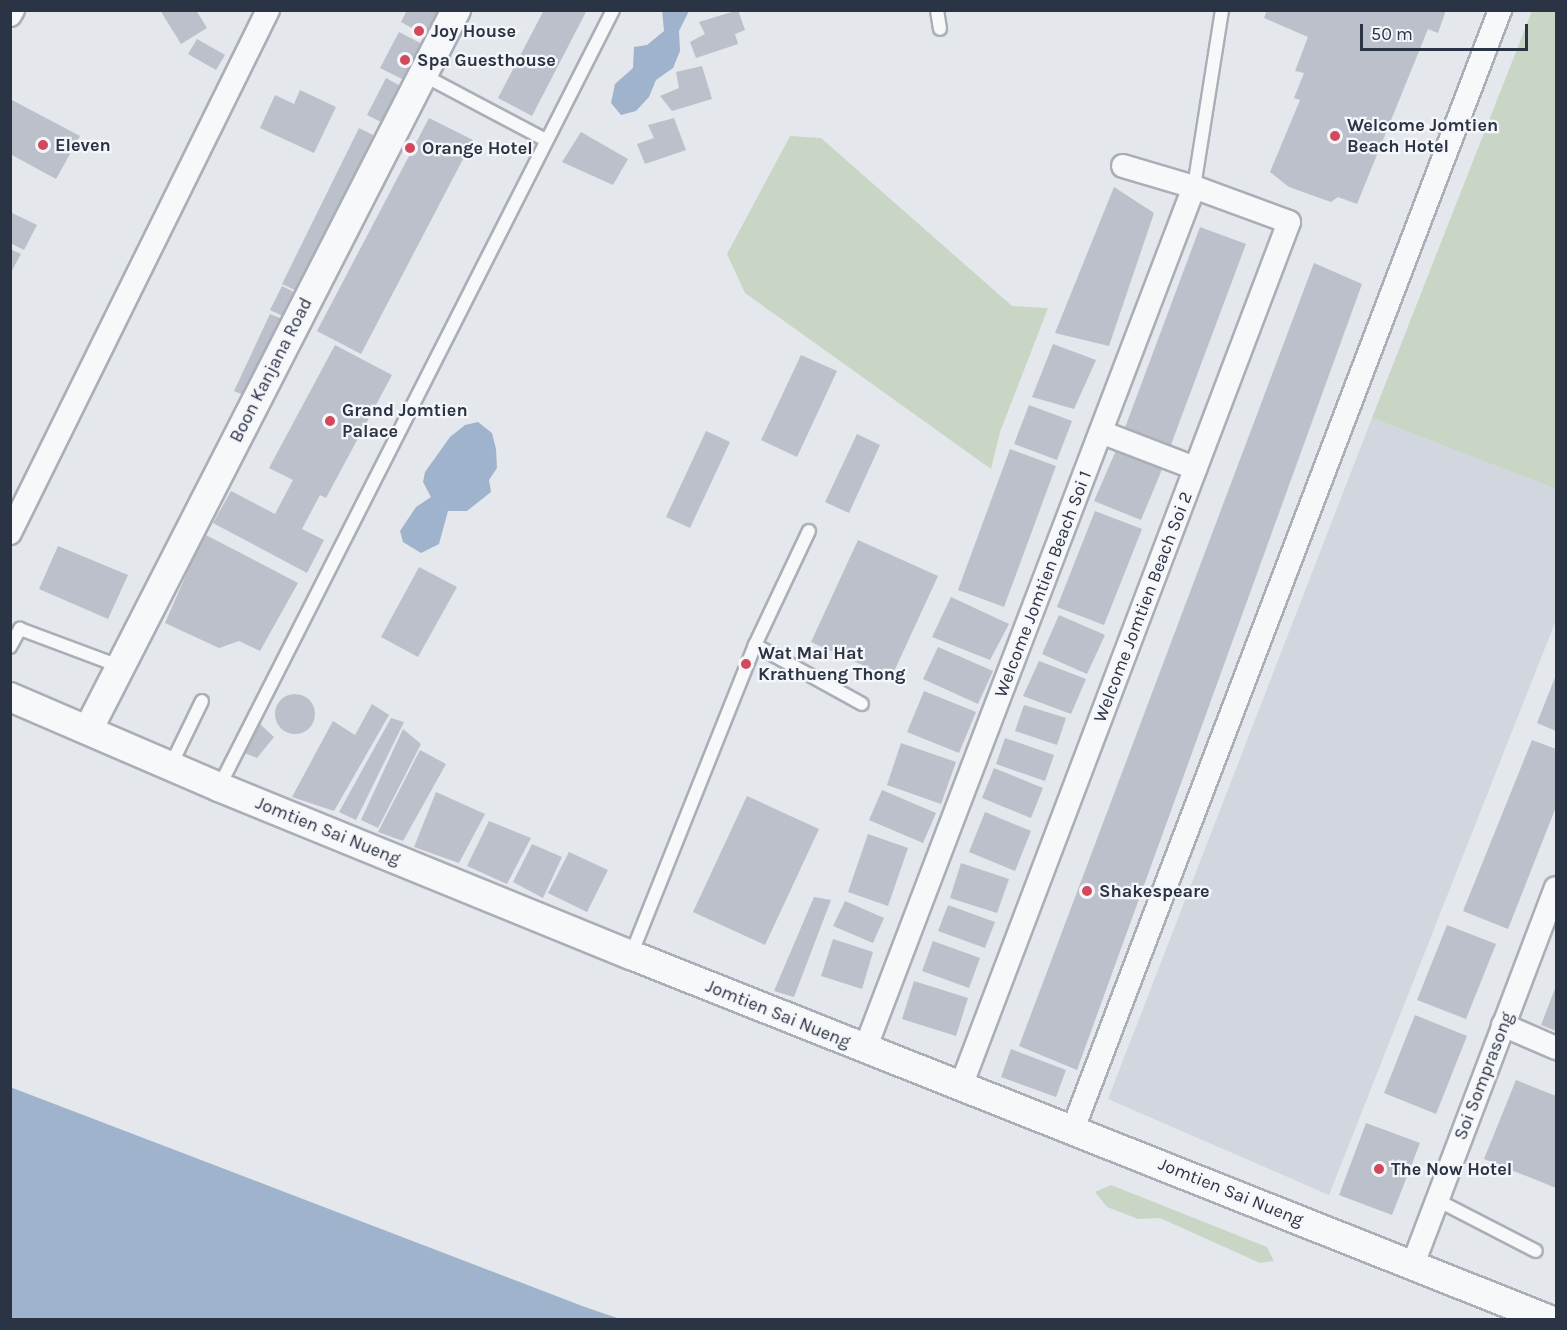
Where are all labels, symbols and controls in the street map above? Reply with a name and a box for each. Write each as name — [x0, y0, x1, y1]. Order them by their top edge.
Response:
scale bar — [1363, 12, 1531, 50]
place label: Joy House — [431, 20, 516, 42]
text: 50 m — [1371, 23, 1413, 45]
marker: Joy House — [412, 24, 426, 38]
place label: Spa Guesthouse — [417, 49, 556, 71]
marker: Spa Guesthouse — [398, 53, 412, 67]
place label: Welcome Jomtien Beach Hotel — [1347, 115, 1498, 158]
marker: Welcome Jomtien Beach Hotel — [1328, 129, 1342, 143]
place label: Eleven — [55, 134, 111, 156]
place label: Orange Hotel — [422, 137, 533, 159]
marker: Eleven — [36, 138, 50, 152]
marker: Orange Hotel — [403, 141, 417, 155]
street label: Boon Kanjana Road — [225, 294, 317, 446]
place label: Grand Jomtien Palace — [342, 400, 468, 442]
marker: Grand Jomtien Palace — [323, 414, 337, 428]
street label: Welcome Jomtien Beach Soi 1 — [990, 468, 1096, 700]
street label: Welcome Jomtien Beach Soi 2 — [1089, 489, 1197, 725]
place label: Wat Mai Hat Krathueng Thong — [758, 643, 905, 686]
marker: Wat Mai Hat Krathueng Thong — [739, 657, 753, 671]
street label: Jomtien Sai Nueng — [252, 792, 404, 870]
place label: Shakespeare — [1099, 880, 1210, 902]
marker: Shakespeare — [1080, 884, 1094, 898]
street label: Jomtien Sai Nueng — [702, 975, 854, 1053]
street label: Soi Somprasong — [1450, 1009, 1518, 1143]
street label: Jomtien Sai Nueng — [1155, 1153, 1307, 1231]
place label: The Now Hotel — [1391, 1158, 1512, 1180]
marker: The Now Hotel — [1372, 1162, 1386, 1176]

